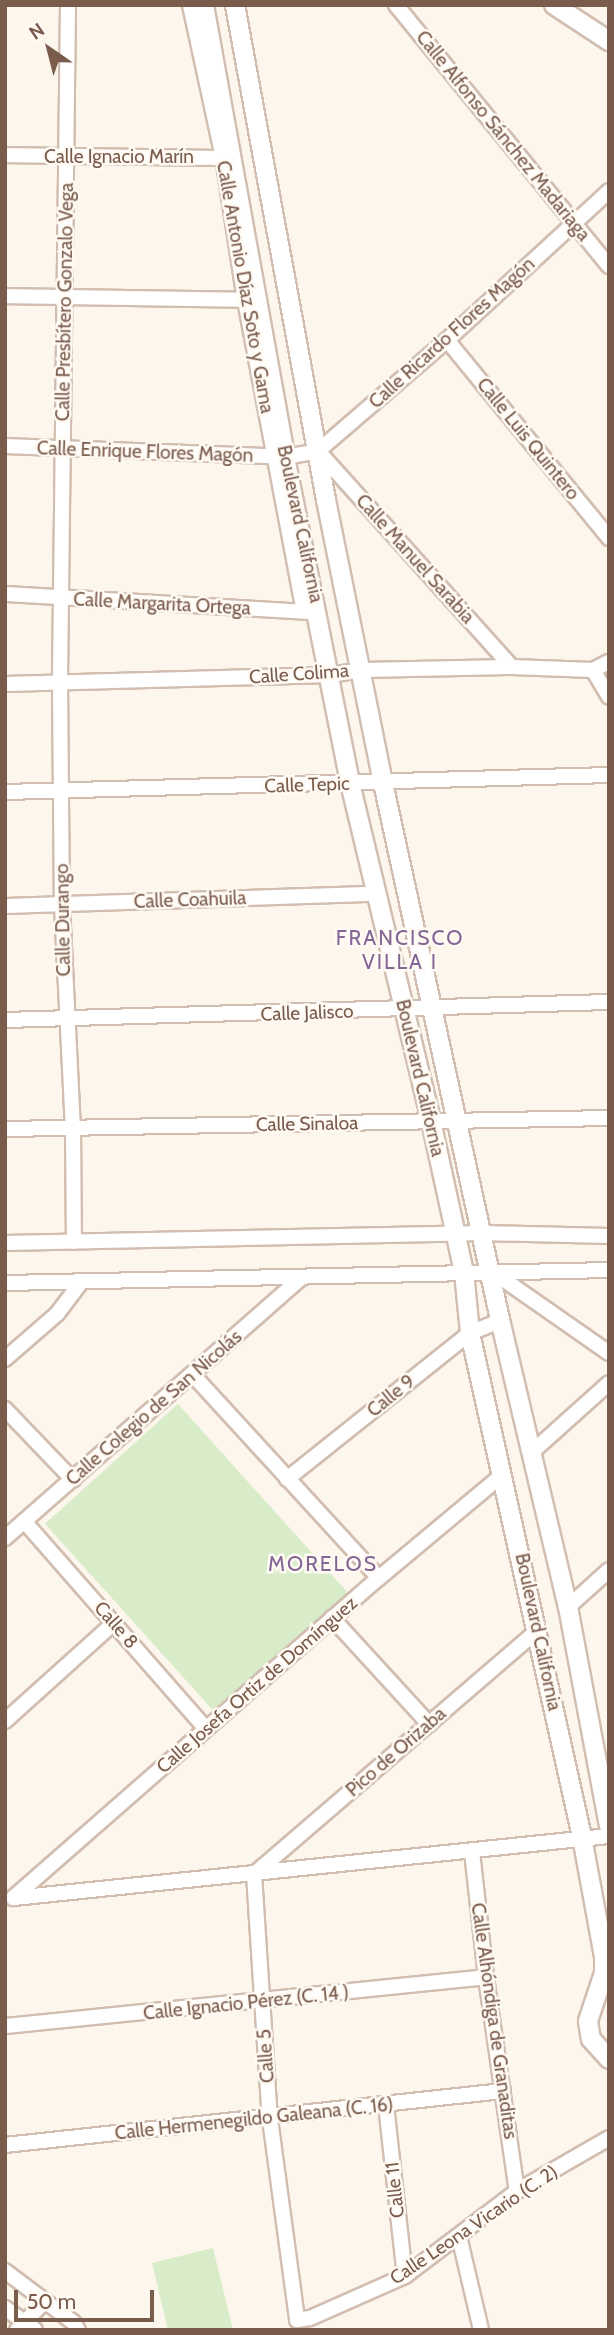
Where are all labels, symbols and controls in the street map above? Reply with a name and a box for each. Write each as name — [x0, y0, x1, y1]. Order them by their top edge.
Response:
north arrow — [14, 14, 84, 84]
text: N — [25, 18, 49, 45]
street label: Calle Alfonso Sánchez Madariaga — [411, 26, 595, 246]
street label: Calle Ignacio Marín — [44, 146, 194, 168]
street label: Calle Antonio Díaz Soto y Gama — [212, 159, 278, 415]
street label: Calle Presbítero Gonzalo Vega — [52, 183, 78, 421]
street label: Calle Ricardo Flores Magón — [364, 253, 540, 413]
street label: Calle Luis Quintero — [472, 373, 584, 505]
street label: Calle Enrique Flores Magón — [36, 437, 254, 467]
street label: Boulevard California — [272, 443, 328, 605]
street label: Calle Manuel Sarabia — [351, 490, 479, 628]
street label: Calle Margarita Ortega — [73, 588, 251, 620]
street label: Calle Colima — [248, 659, 350, 689]
street label: Calle Tepic — [264, 772, 350, 798]
street label: Calle Durango — [51, 863, 75, 977]
street label: Calle Coahuila — [133, 887, 247, 913]
district label: FRANCISCO VILLA I — [337, 925, 463, 975]
street label: Boulevard California — [391, 997, 449, 1159]
street label: Calle Jalisco — [260, 1000, 354, 1026]
street label: Calle Sinaloa — [256, 1112, 358, 1136]
street label: Calle Colegio de San Nicolás — [61, 1325, 247, 1491]
street label: Calle 9 — [363, 1370, 419, 1422]
district label: MORELOS — [269, 1551, 377, 1577]
street label: Boulevard California — [510, 1551, 566, 1713]
street label: Calle Josefa Ortiz de Domínguez — [152, 1592, 362, 1778]
street label: Calle 8 — [89, 1597, 143, 1653]
street label: Pico de Orizaba — [341, 1702, 451, 1802]
street label: Calle Alhóndiga de Granaditas — [466, 1901, 522, 2141]
street label: Calle Ignacio Pérez (C. 14 ) — [142, 1981, 350, 2025]
street label: Calle 5 — [253, 2028, 279, 2084]
street label: Calle Hermenegildo Galeana (C. 16) — [114, 2093, 394, 2145]
street label: Calle Leona Vicario (C. 2) — [386, 2160, 562, 2290]
street label: Calle 11 — [381, 2161, 409, 2219]
scale bar — [18, 2276, 158, 2320]
text: 50 m — [27, 2289, 76, 2314]

